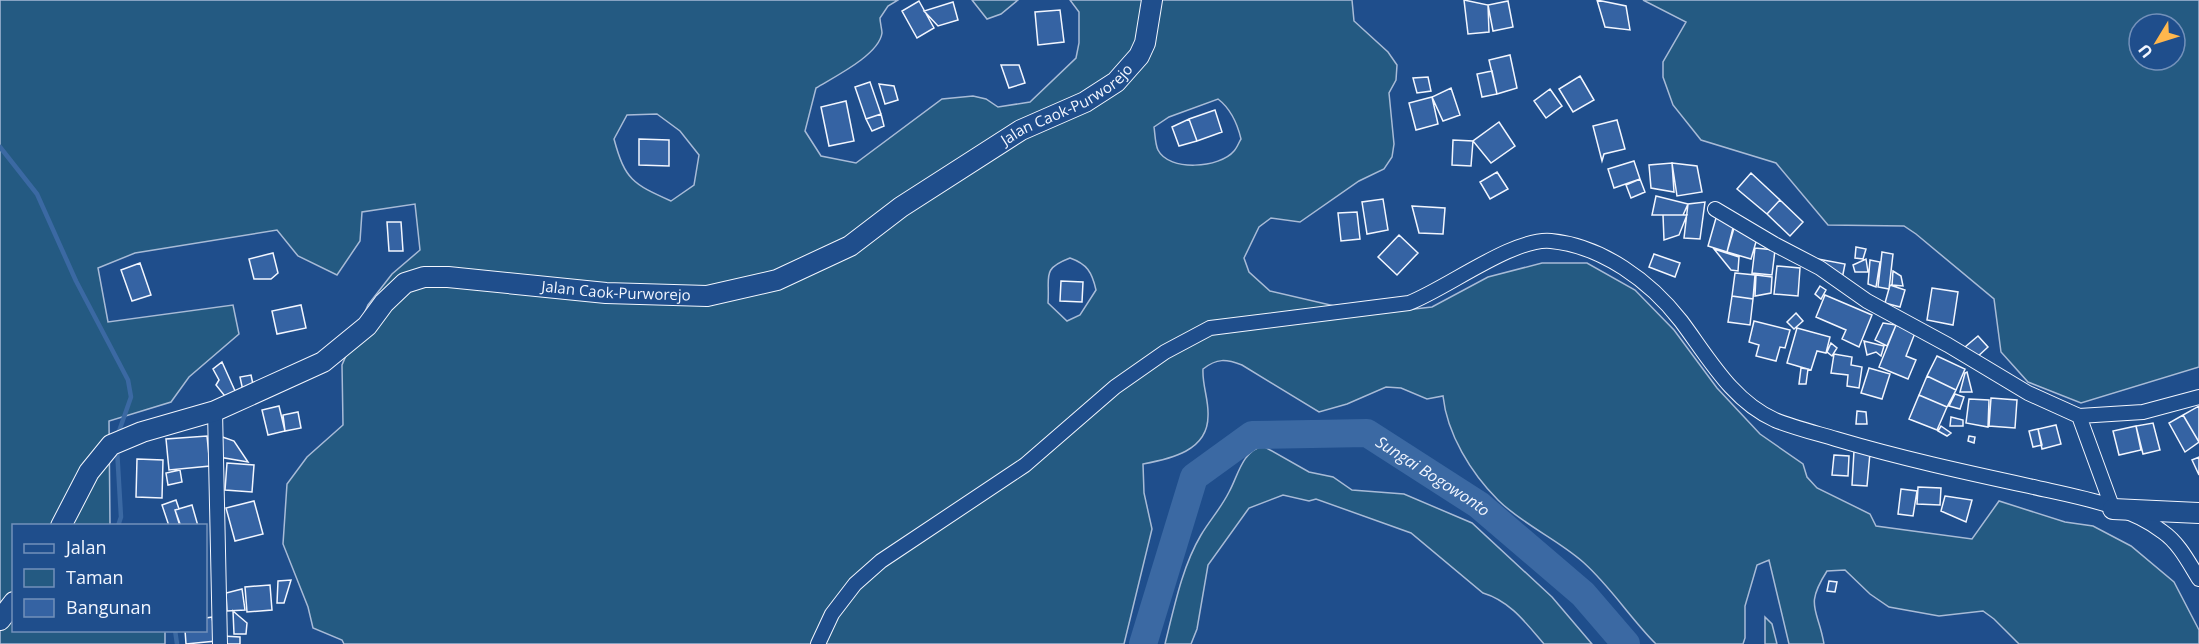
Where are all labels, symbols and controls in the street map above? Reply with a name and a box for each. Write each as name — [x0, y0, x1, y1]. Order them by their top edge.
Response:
north arrow — [2127, 12, 2187, 72]
text: U — [2133, 40, 2158, 63]
street label: Jalan Caok-Purworejo — [995, 59, 1137, 151]
street label: Jalan Caok-Purworejo — [539, 275, 691, 305]
water label: Sungai Bogowonto — [1372, 431, 1495, 521]
legend — [12, 524, 207, 632]
text: Jalan — [64, 535, 106, 559]
text: Taman — [66, 565, 124, 589]
text: Bangunan — [66, 595, 152, 619]

